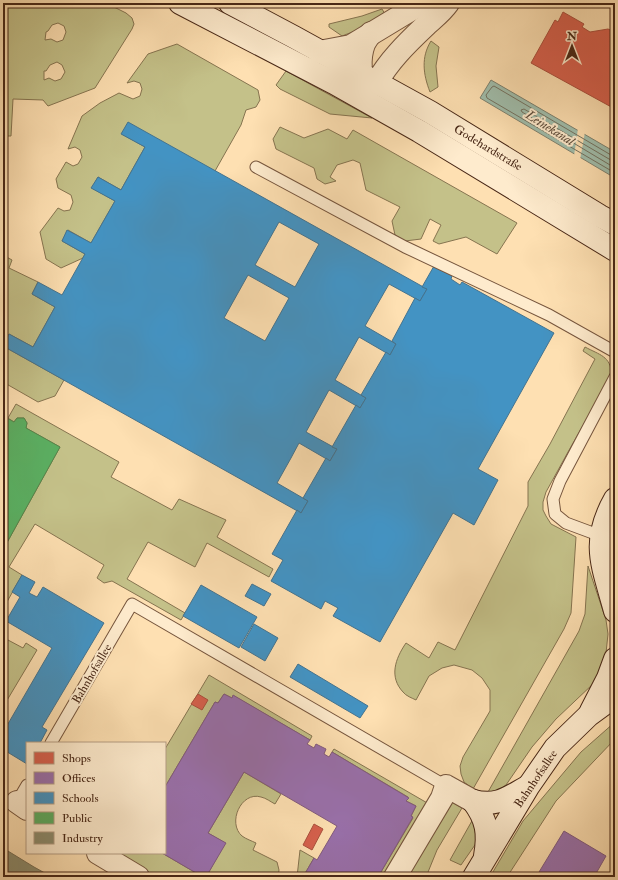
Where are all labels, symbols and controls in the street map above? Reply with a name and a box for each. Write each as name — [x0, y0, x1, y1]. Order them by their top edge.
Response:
north arrow — [552, 26, 592, 66]
text: N — [566, 30, 578, 43]
water label: Leinekanal — [522, 106, 578, 150]
street label: Godehardstraße — [451, 122, 525, 174]
street label: Bahnhofsallee — [69, 641, 115, 707]
legend — [26, 742, 166, 854]
street label: Bahnhofsallee — [511, 747, 561, 811]
text: Shops — [62, 751, 91, 766]
text: Offices — [62, 771, 95, 786]
text: Schools — [62, 791, 99, 806]
text: Public — [62, 811, 92, 826]
text: Industry — [62, 831, 104, 846]

